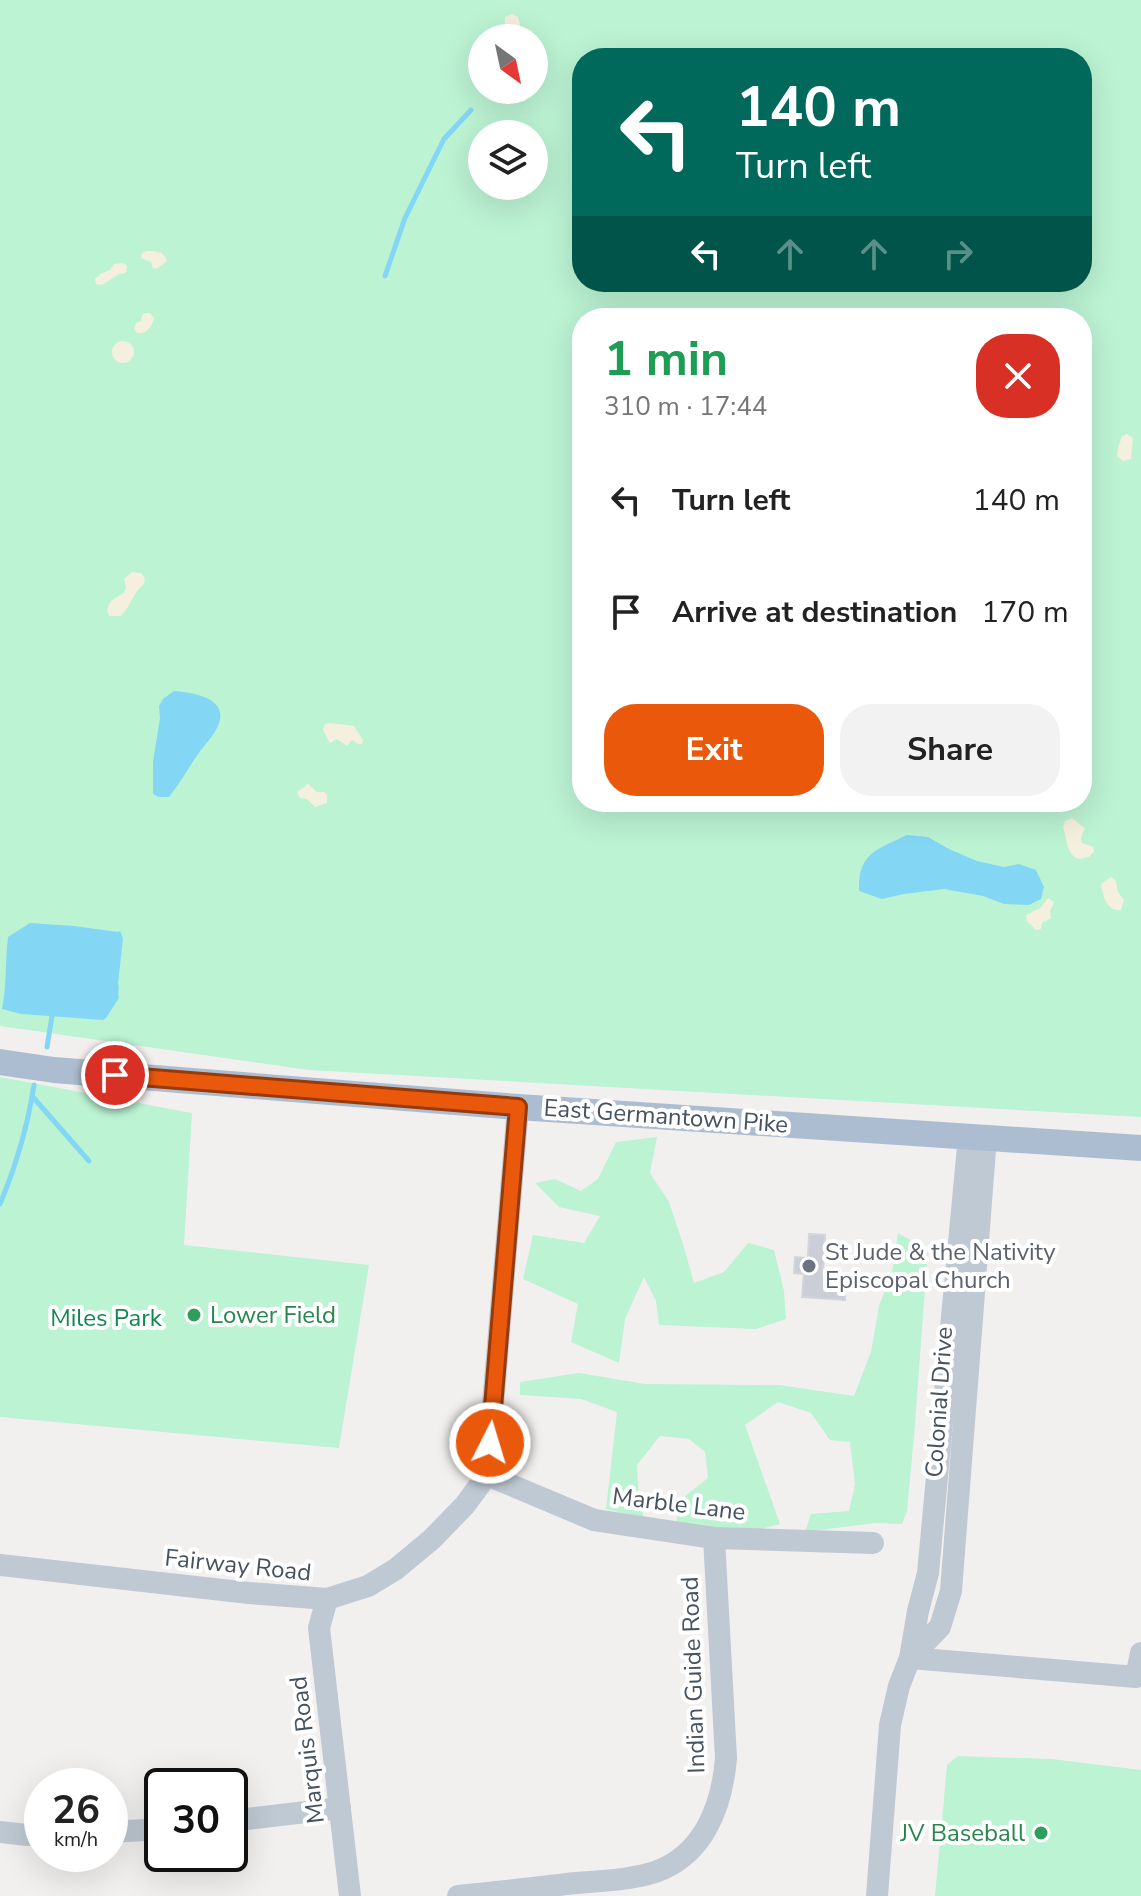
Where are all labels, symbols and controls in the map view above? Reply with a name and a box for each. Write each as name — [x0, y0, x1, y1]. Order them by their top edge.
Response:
north arrow — [468, 24, 548, 104]
map controls — [468, 24, 548, 200]
text: 140 m — [736, 69, 901, 146]
icon: left — [604, 80, 708, 184]
button: layers — [468, 120, 548, 200]
text: Turn left — [736, 142, 871, 191]
icon: left — [684, 232, 728, 276]
icon: ahead — [768, 232, 812, 276]
icon: ahead — [852, 232, 896, 276]
icon: right — [936, 232, 980, 276]
text: 1 min — [604, 326, 728, 392]
button: close — [976, 334, 1060, 418]
text: 310 m · 17:44 — [604, 389, 767, 424]
icon: left — [604, 478, 648, 522]
text: Turn left — [672, 480, 790, 521]
text: 140 m — [973, 480, 1060, 521]
icon: arrive — [604, 590, 648, 634]
text: Arrive at destination — [672, 592, 957, 633]
text: 170 m — [981, 592, 1069, 633]
button: Exit — [604, 704, 824, 796]
button: Share — [840, 704, 1060, 796]
pin — [81, 1041, 149, 1109]
icon: arrive — [93, 1053, 137, 1097]
street label: East Germantown Pike — [543, 1091, 789, 1141]
place label: St Jude & the Nativity Episcopal Church — [825, 1236, 1056, 1296]
marker: St Jude & the Nativity Episcopal Church — [800, 1257, 818, 1275]
place label: Lower Field — [210, 1299, 336, 1331]
park label: Miles Park — [50, 1302, 163, 1334]
marker: Lower Field — [185, 1306, 203, 1324]
street label: Colonial Drive — [918, 1326, 960, 1478]
position arrow — [448, 1401, 532, 1485]
street label: Marble Lane — [611, 1480, 747, 1528]
street label: Fairway Road — [163, 1541, 313, 1589]
street label: Indian Guide Road — [674, 1576, 712, 1774]
street label: Marquis Road — [282, 1674, 332, 1826]
speed limit sign: 30 — [144, 1768, 248, 1872]
text: 26 — [52, 1783, 100, 1837]
place label: JV Baseball — [899, 1817, 1025, 1849]
marker: JV Baseball — [1032, 1824, 1050, 1842]
text: km/h — [54, 1826, 98, 1853]

